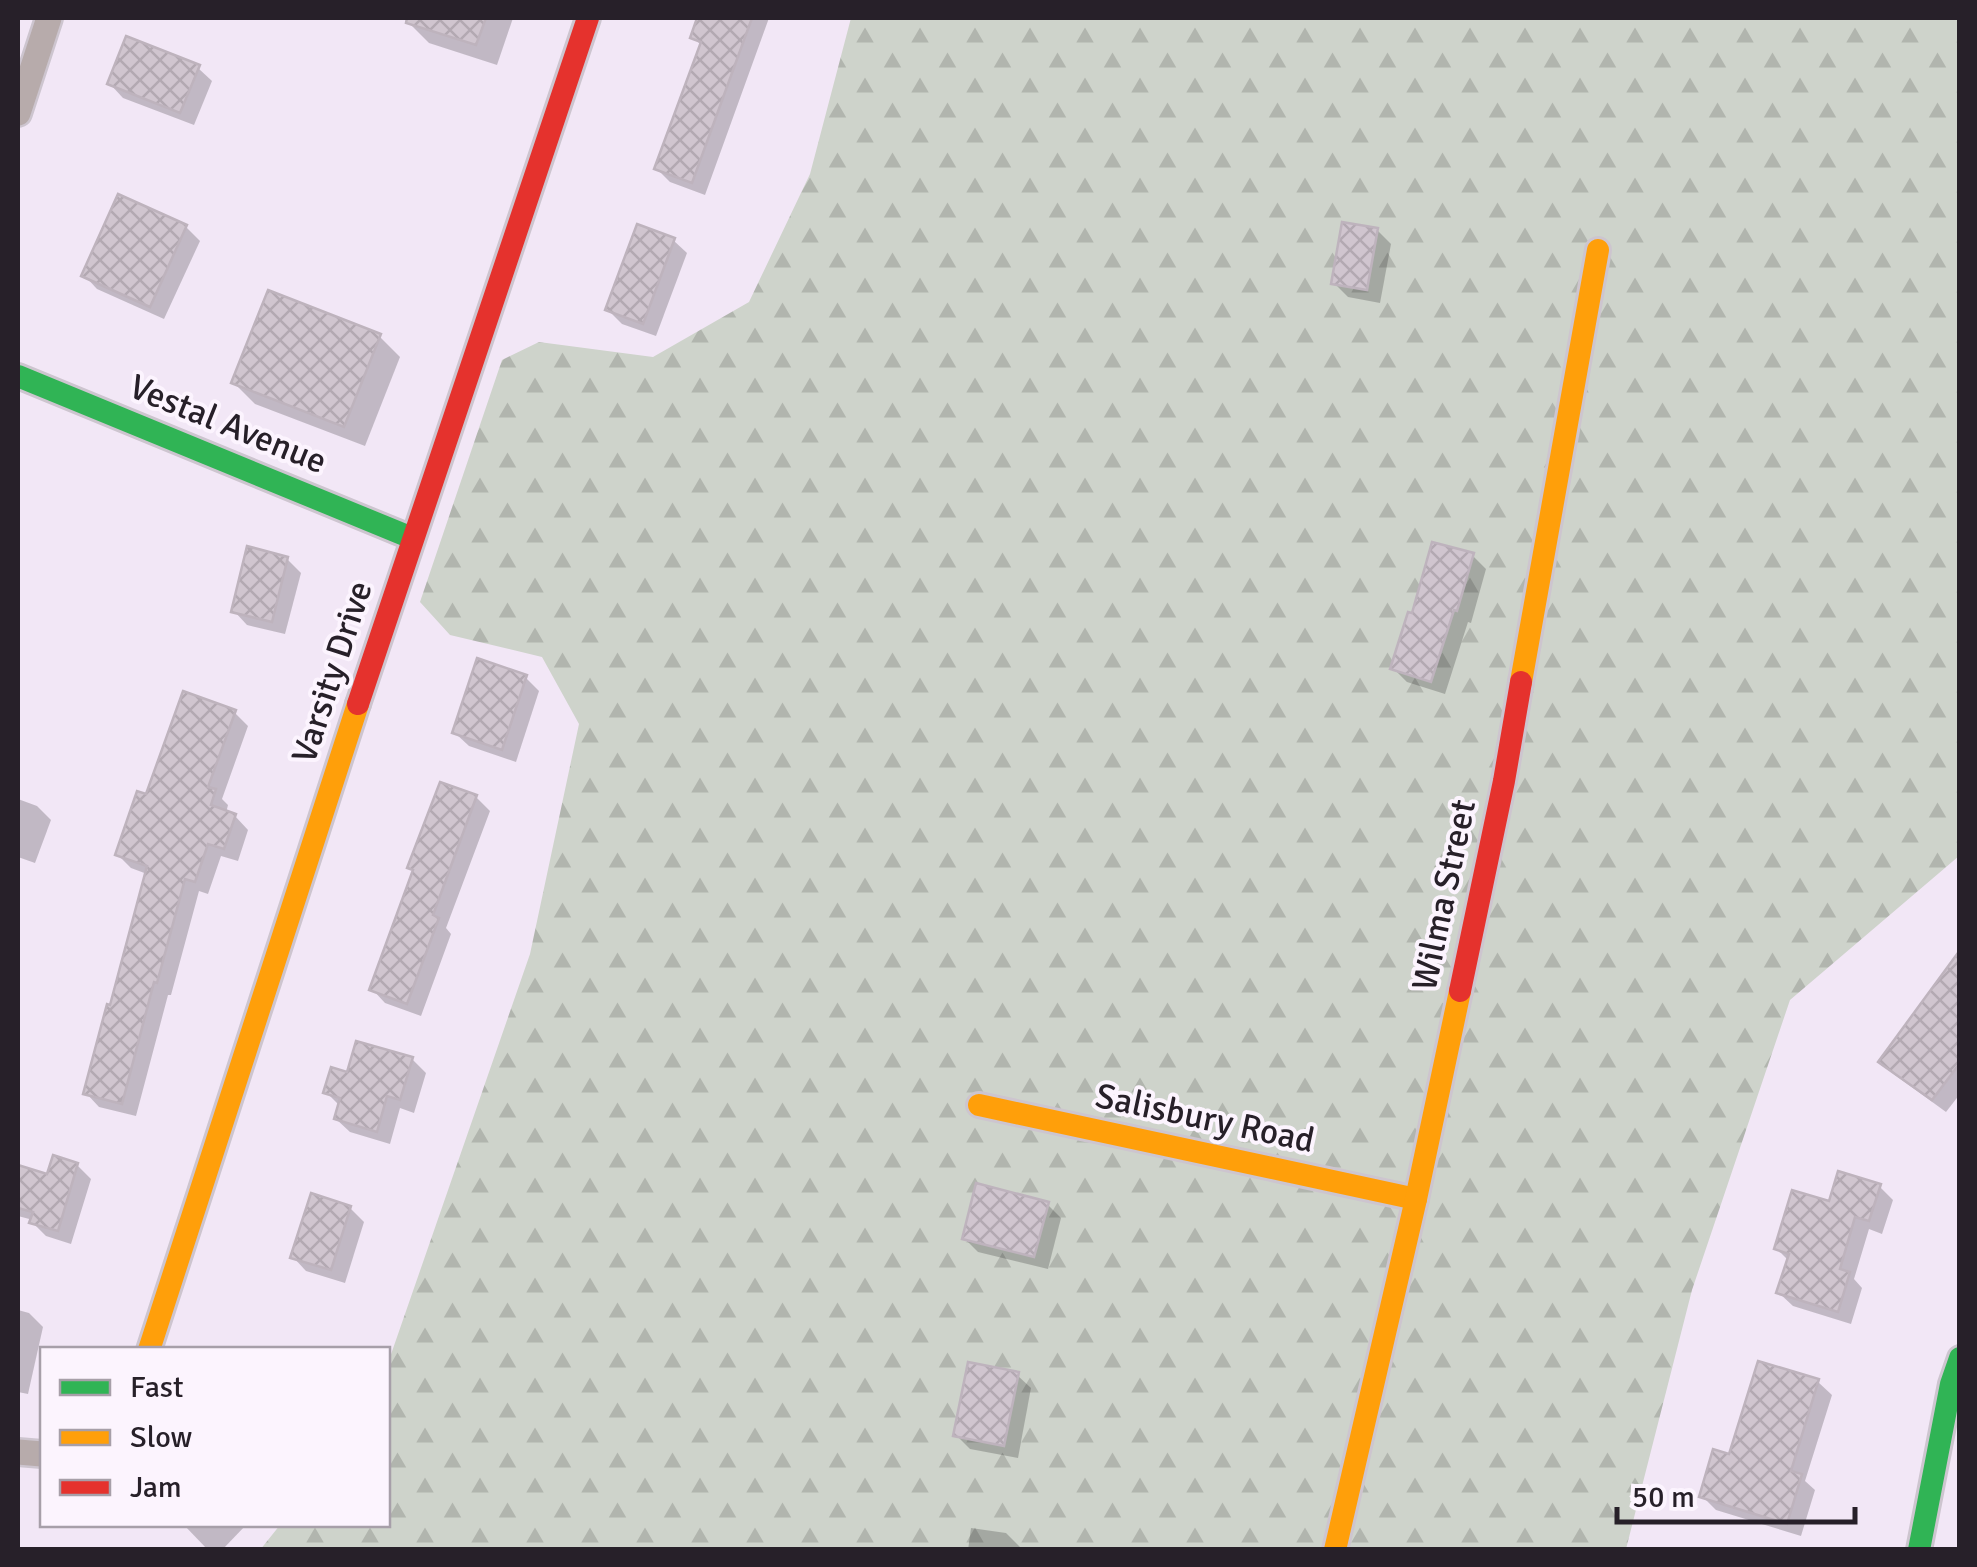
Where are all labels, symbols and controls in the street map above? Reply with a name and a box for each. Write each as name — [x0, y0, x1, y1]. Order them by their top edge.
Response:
street label: Vestal Avenue — [123, 365, 333, 483]
street label: Varsity Drive — [282, 576, 382, 768]
street label: Wilma Street — [1403, 796, 1485, 994]
street label: Salisbury Road — [1092, 1074, 1318, 1162]
legend — [40, 1347, 390, 1527]
text: Fast — [130, 1369, 183, 1406]
text: Slow — [130, 1419, 192, 1456]
scale bar — [1617, 1462, 1854, 1524]
text: Jam — [130, 1469, 182, 1506]
text: 50 m — [1632, 1479, 1695, 1516]

